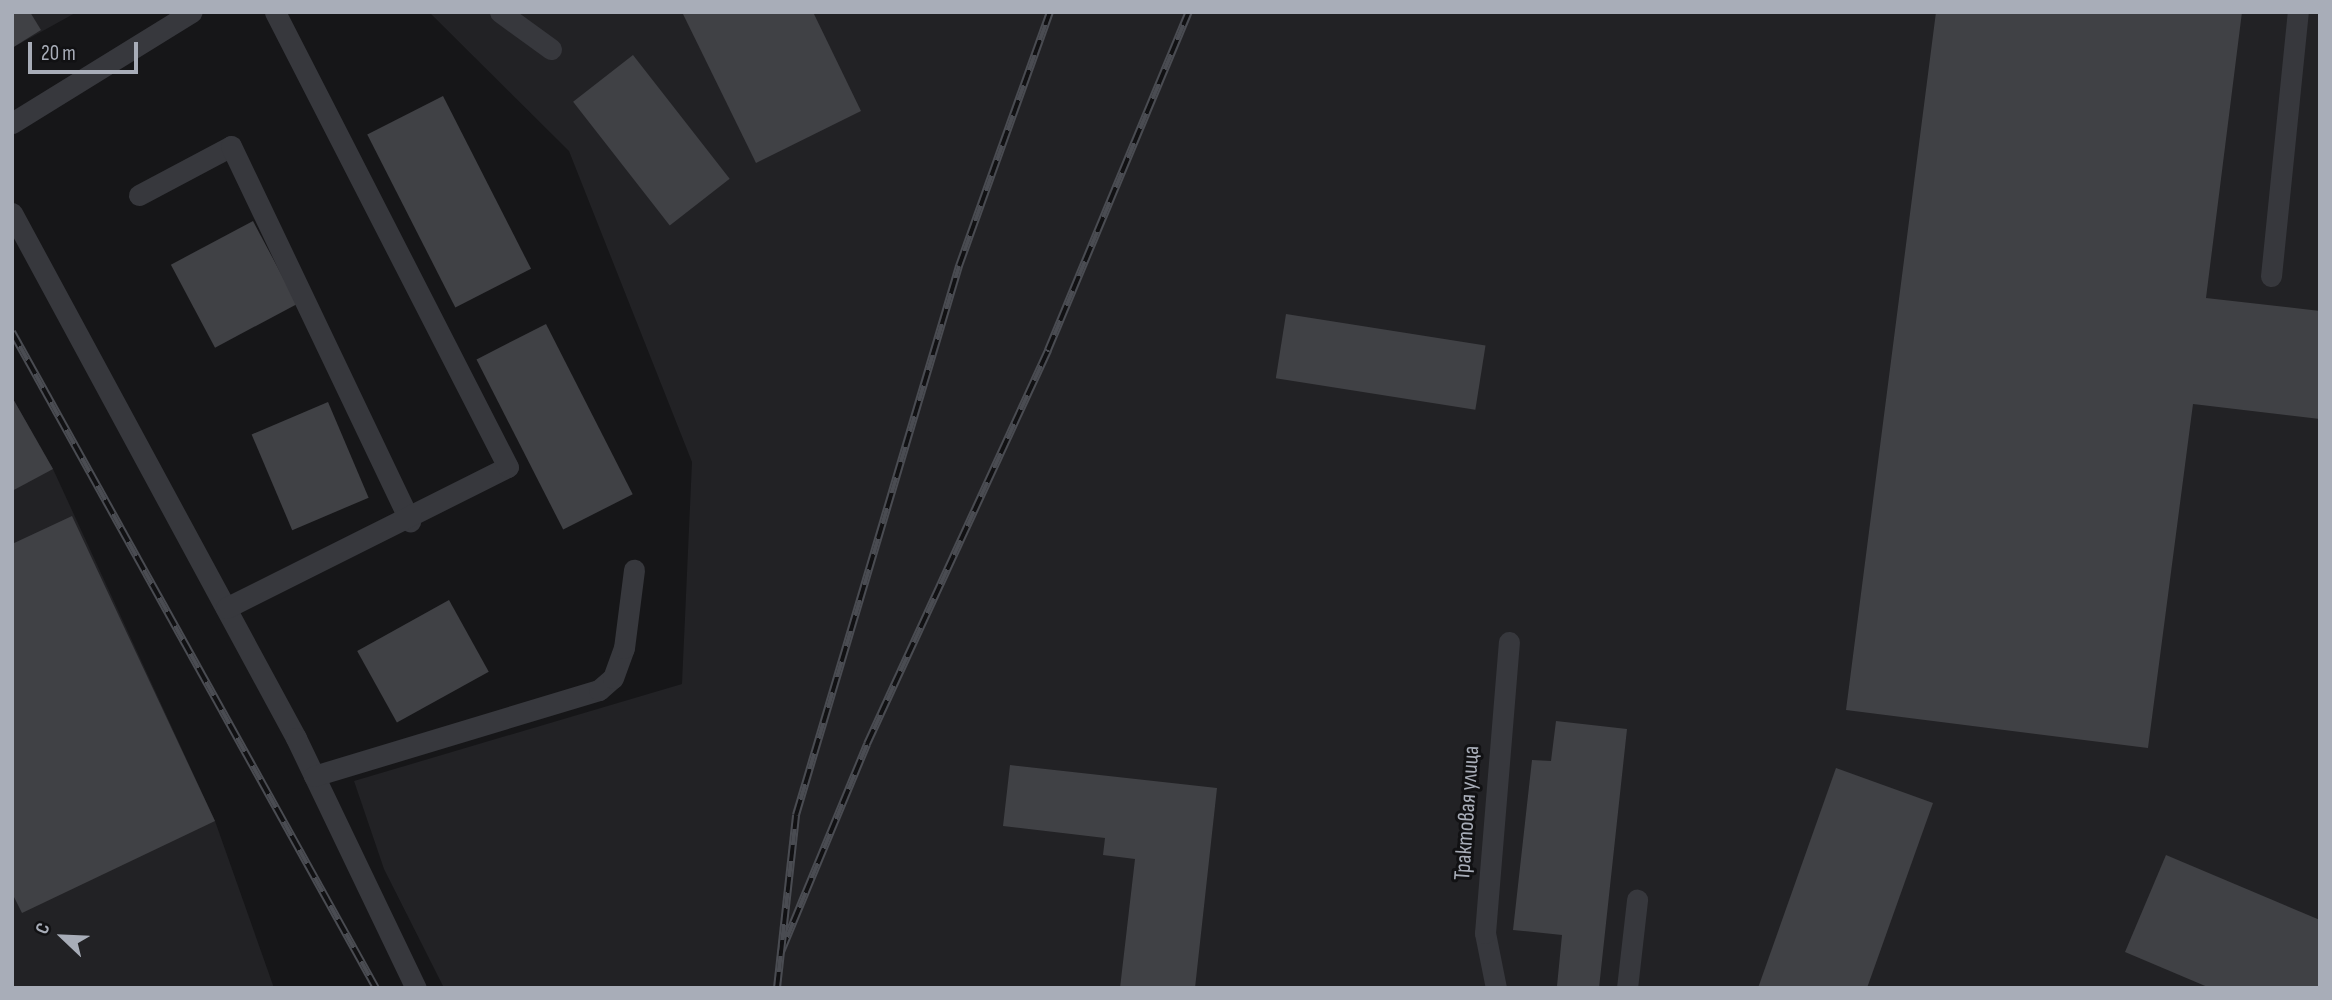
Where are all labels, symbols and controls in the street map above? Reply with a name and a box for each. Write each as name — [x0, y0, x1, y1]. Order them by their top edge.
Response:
scale bar — [32, 28, 142, 72]
text: 20 m — [41, 41, 76, 66]
street label: Трактовая улица — [1449, 745, 1485, 881]
north arrow — [28, 902, 98, 972]
text: С — [31, 920, 56, 938]

